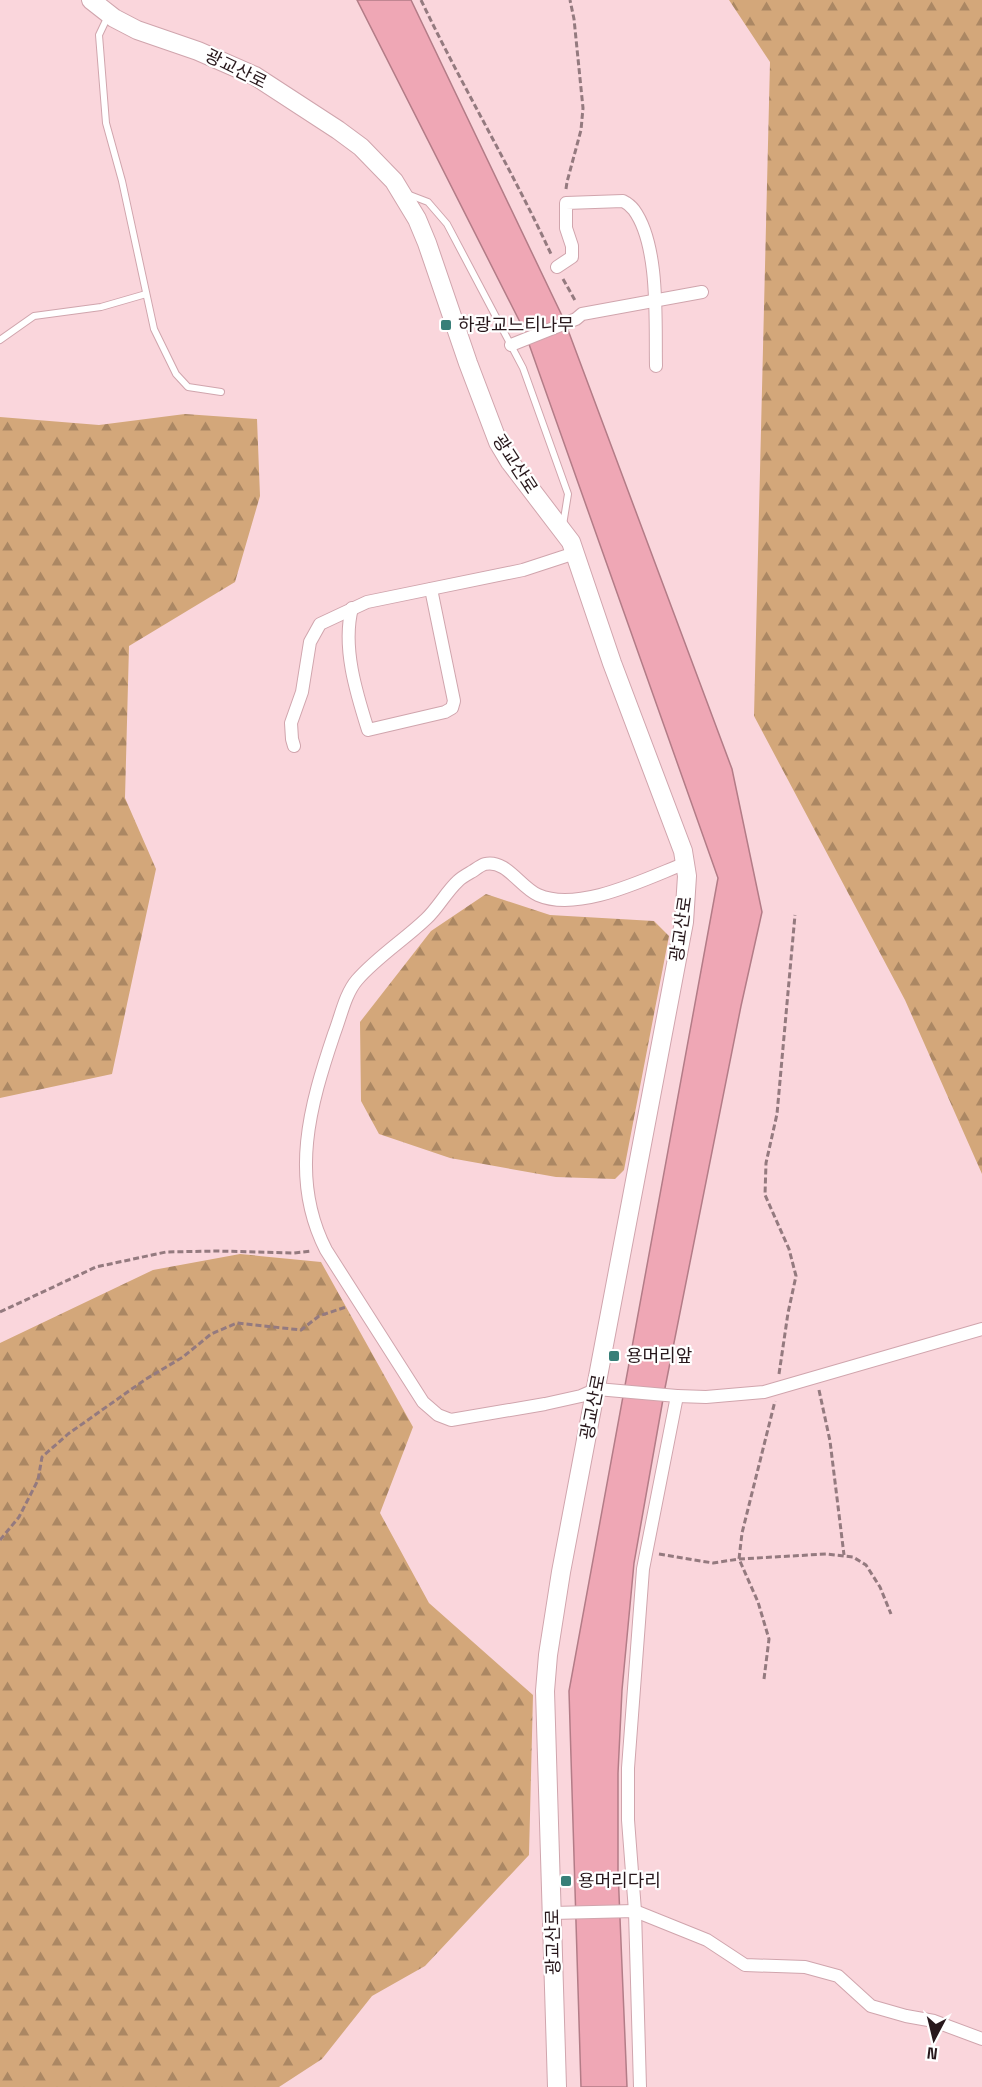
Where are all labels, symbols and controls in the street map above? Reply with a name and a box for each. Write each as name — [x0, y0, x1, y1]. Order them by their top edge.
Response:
street label: 광교산로 — [201, 44, 271, 93]
place label: 하광교느티나무 — [458, 313, 574, 336]
marker: 하광교느티나무 — [439, 318, 453, 332]
street label: 광교산로 — [488, 430, 543, 498]
street label: 광교산로 — [665, 895, 697, 963]
place label: 용머리앞 — [626, 1344, 692, 1367]
marker: 용머리앞 — [607, 1349, 621, 1363]
street label: 광교산로 — [575, 1372, 610, 1442]
place label: 용머리다리 — [578, 1869, 661, 1892]
marker: 용머리다리 — [559, 1874, 573, 1888]
street label: 광교산로 — [540, 1909, 565, 1975]
north arrow — [904, 2009, 964, 2069]
text: N — [926, 2042, 939, 2064]

